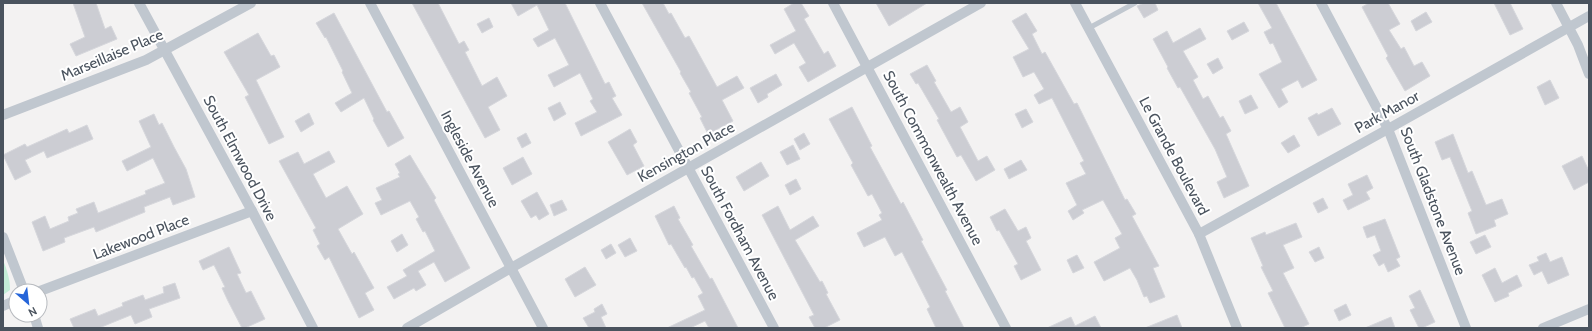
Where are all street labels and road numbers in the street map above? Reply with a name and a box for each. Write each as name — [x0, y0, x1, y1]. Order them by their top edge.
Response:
street label: Marseillaise Place — [58, 25, 166, 85]
street label: South Commonwealth Avenue — [879, 68, 987, 249]
street label: Park Manor — [1352, 87, 1423, 137]
street label: South Elmwood Drive — [199, 92, 281, 224]
street label: Le Grande Boulevard — [1135, 94, 1213, 218]
street label: Ingleside Avenue — [437, 108, 503, 211]
street label: Kensington Place — [634, 118, 738, 186]
street label: South Gladstone Avenue — [1396, 125, 1470, 278]
street label: South Fordham Avenue — [697, 163, 783, 303]
street label: Lakewood Place — [90, 210, 192, 264]

